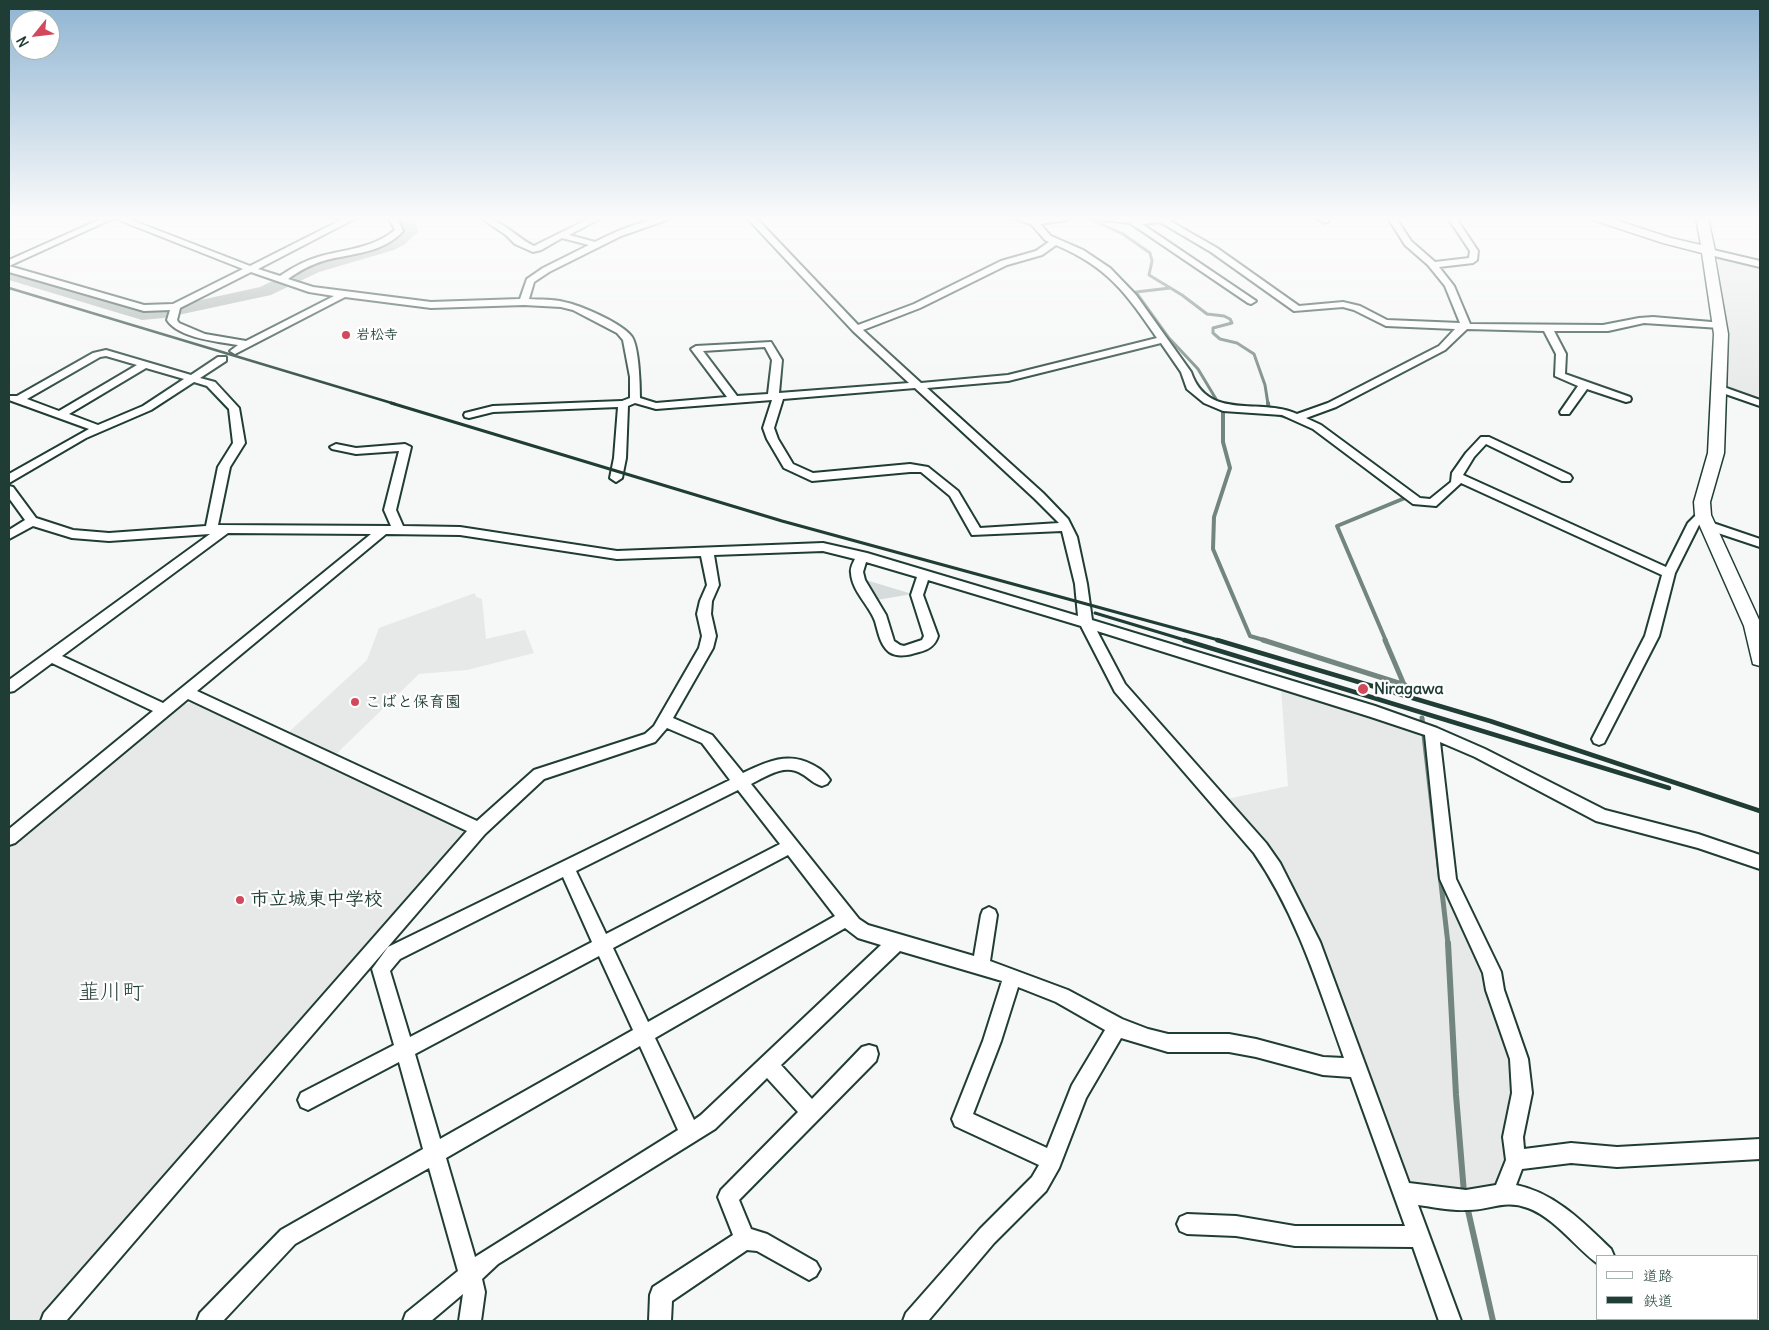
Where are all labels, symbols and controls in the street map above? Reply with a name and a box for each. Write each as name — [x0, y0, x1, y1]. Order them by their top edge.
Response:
north arrow — [10, 10, 60, 60]
text: N — [13, 33, 33, 50]
place label: 岩松寺 — [356, 327, 398, 343]
marker: 岩松寺 — [340, 329, 352, 341]
place label: Niragawa — [1374, 679, 1444, 699]
marker: Niragawa — [1356, 682, 1370, 696]
place label: こばと保育園 — [365, 692, 461, 712]
marker: こばと保育園 — [349, 696, 361, 708]
place label: 市立城東中学校 — [250, 889, 383, 911]
marker: 市立城東中学校 — [234, 894, 246, 906]
district label: 韮川町 — [78, 980, 144, 1006]
legend — [1596, 1255, 1759, 1320]
text: 道路 — [1643, 1266, 1673, 1285]
text: 鉄道 — [1643, 1291, 1673, 1310]

